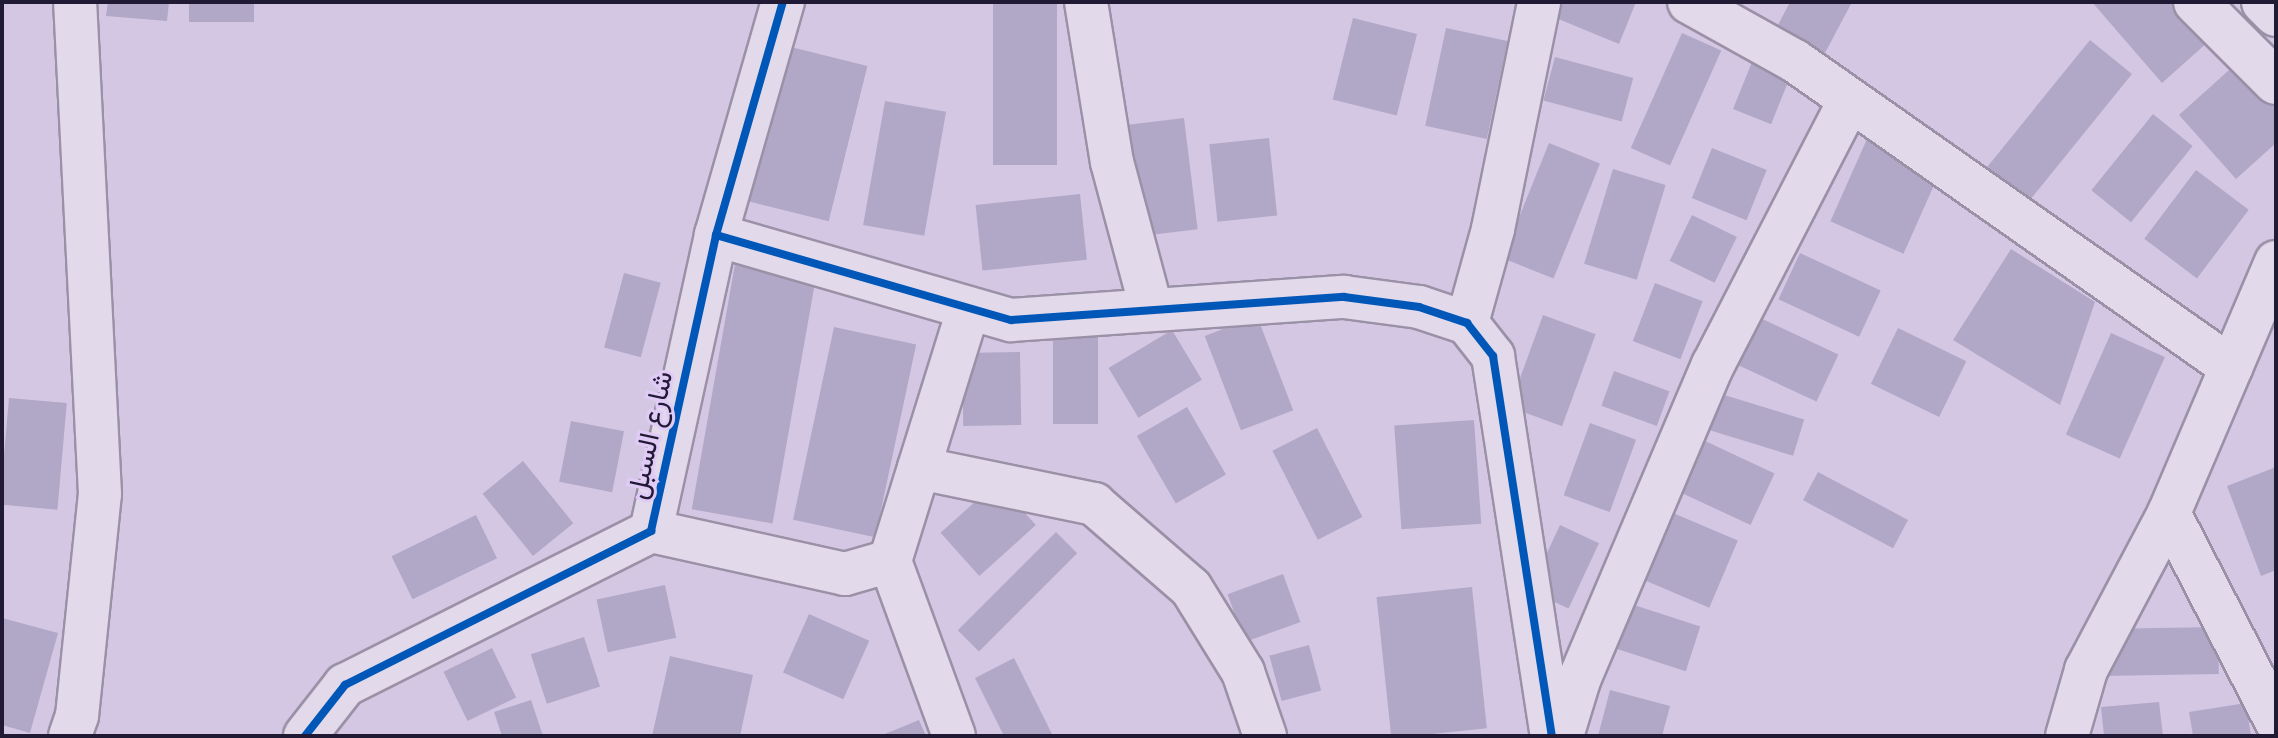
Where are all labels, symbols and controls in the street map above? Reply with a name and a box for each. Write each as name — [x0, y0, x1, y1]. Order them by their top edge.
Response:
street label: شارع السبل — [620, 368, 680, 502]

